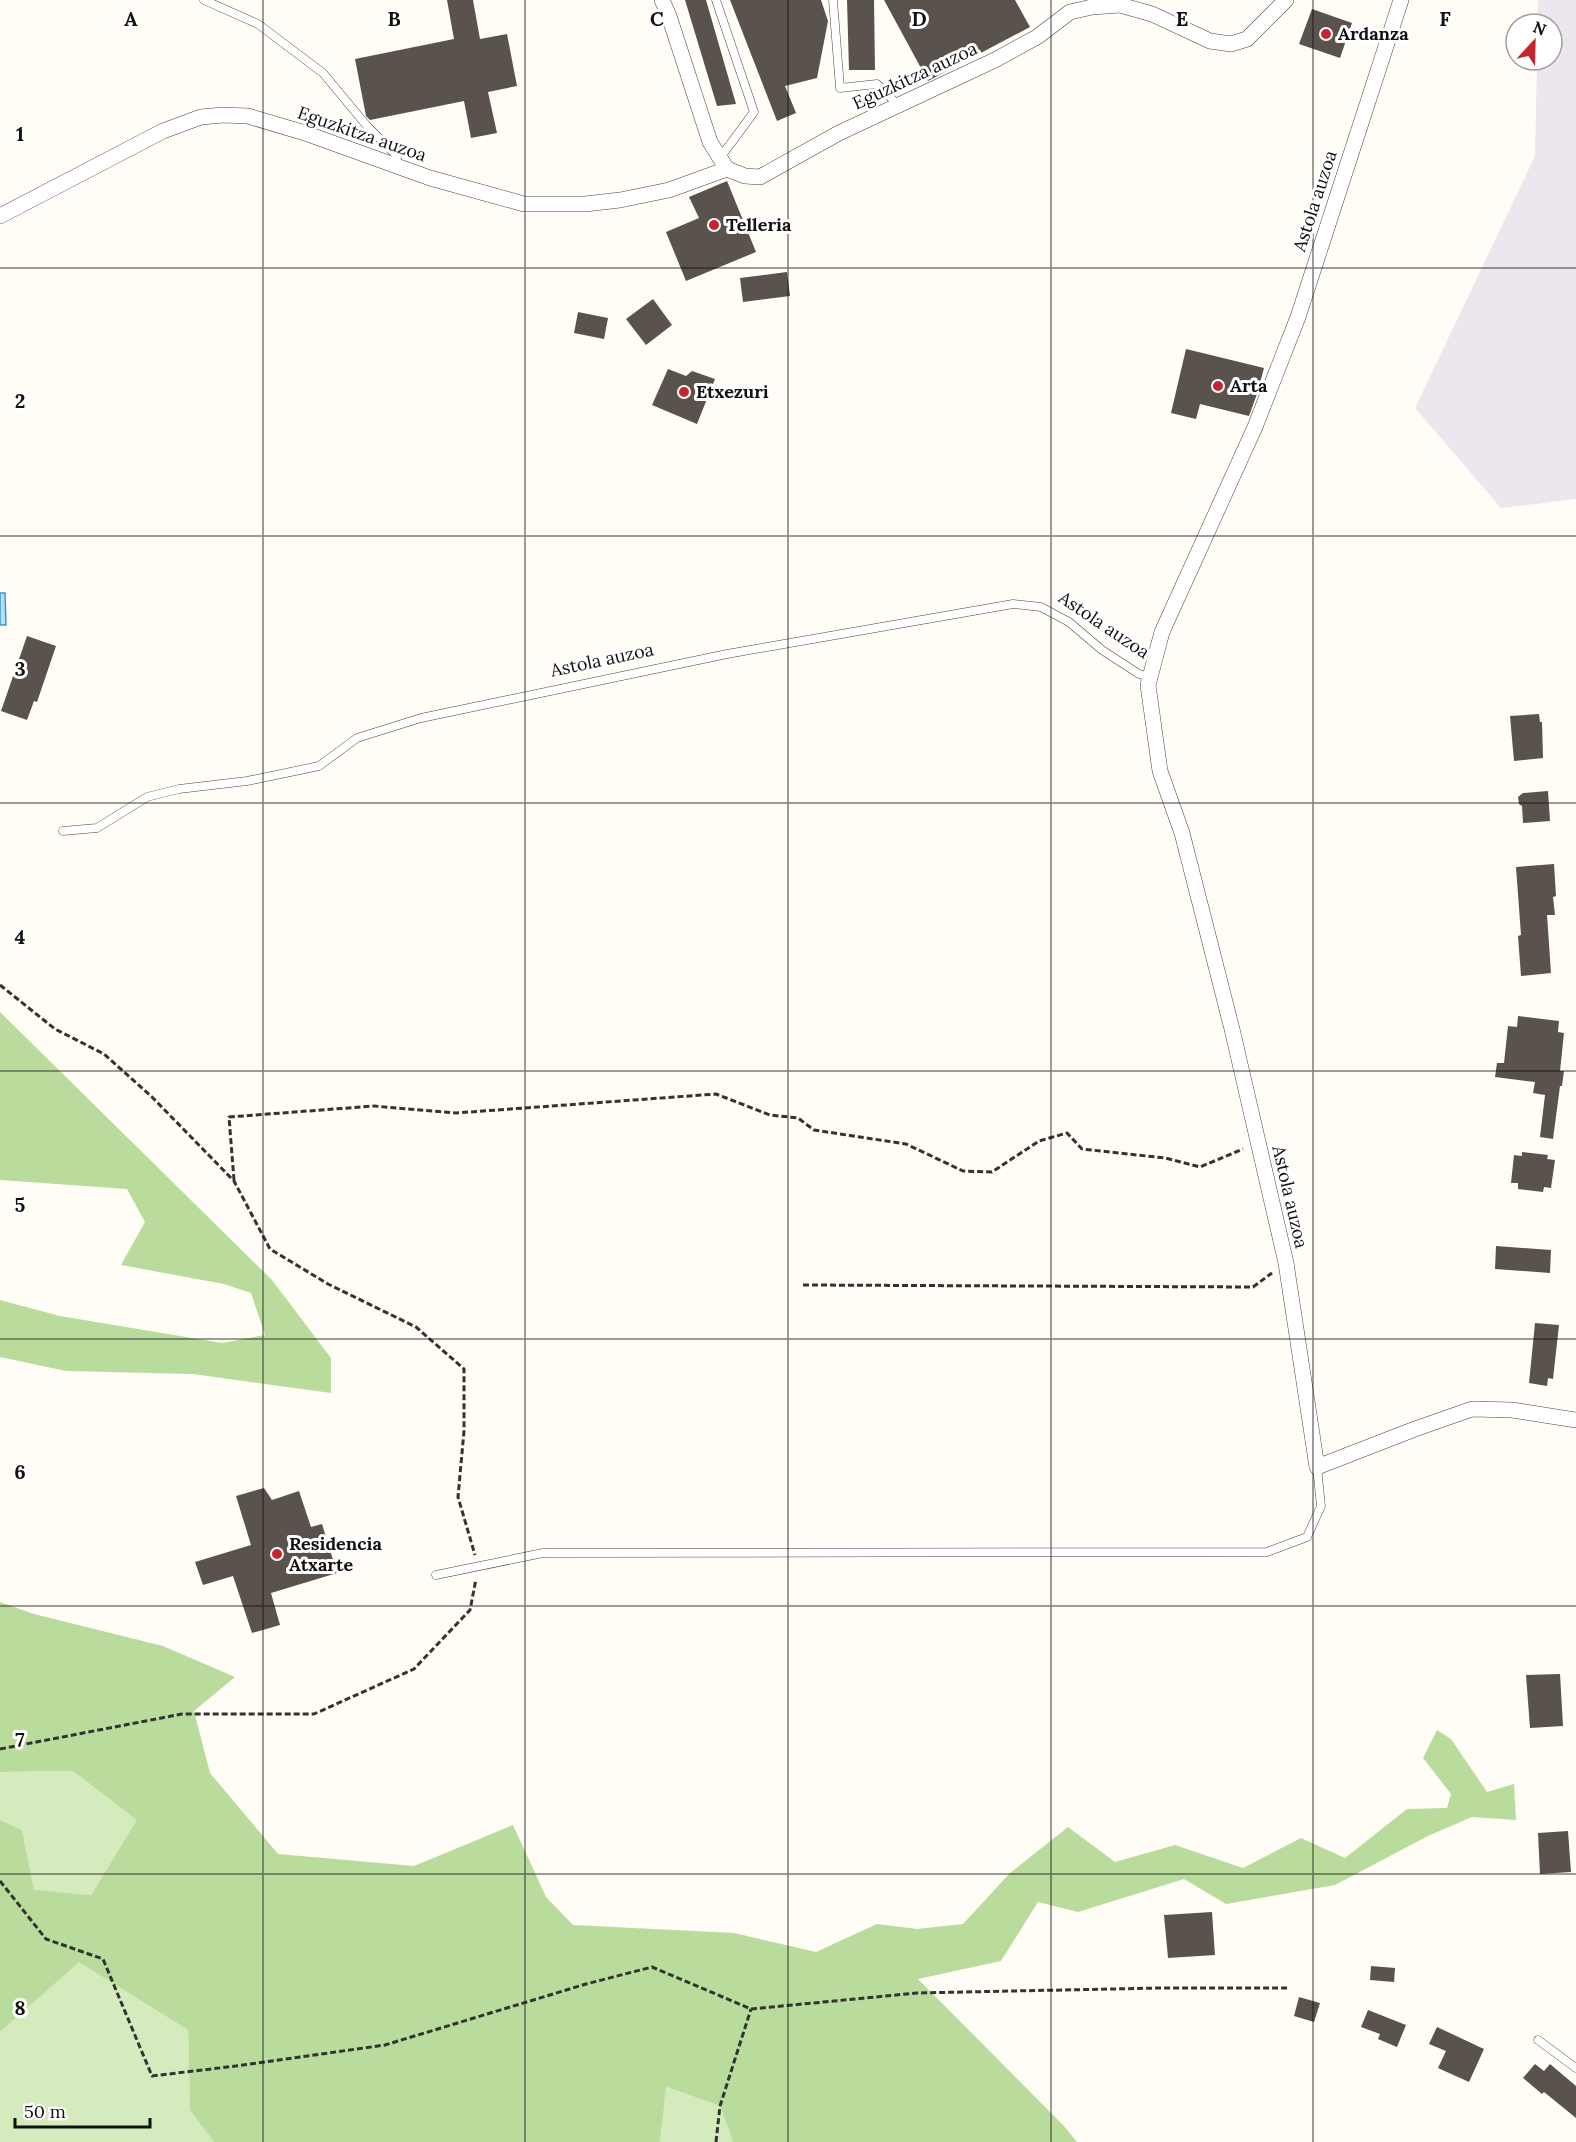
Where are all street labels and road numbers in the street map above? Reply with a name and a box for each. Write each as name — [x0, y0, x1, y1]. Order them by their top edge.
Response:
street label: Eguzkitza auzoa — [849, 37, 981, 115]
street label: Eguzkitza auzoa — [295, 101, 430, 166]
street label: Astola auzoa — [1287, 147, 1342, 255]
street label: Astola auzoa — [1054, 585, 1154, 663]
street label: Astola auzoa — [547, 637, 656, 682]
street label: Astola auzoa — [1267, 1142, 1313, 1251]

